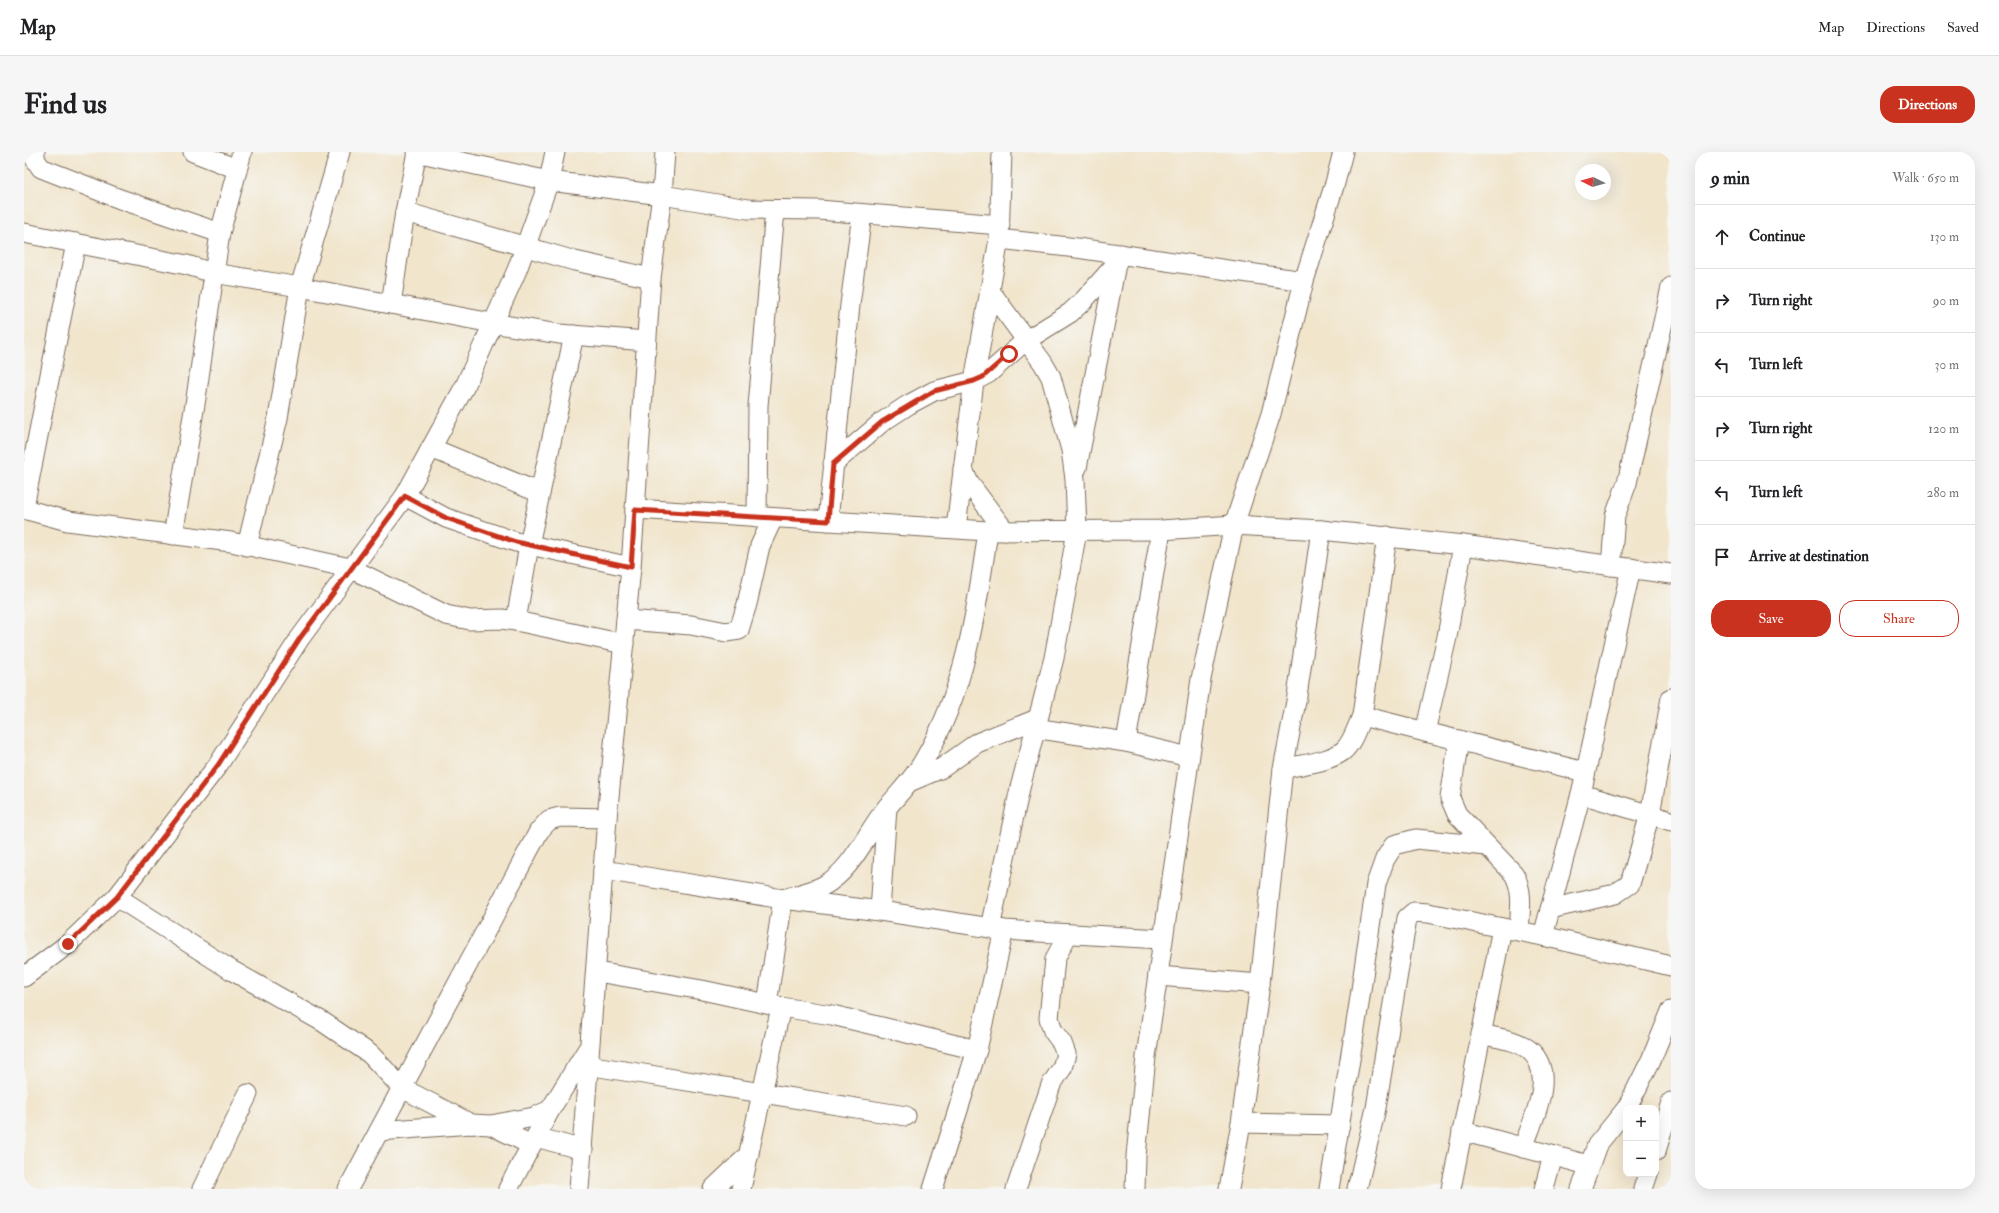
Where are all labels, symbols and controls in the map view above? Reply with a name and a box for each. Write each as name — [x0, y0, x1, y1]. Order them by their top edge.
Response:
text: Map — [20, 16, 56, 40]
text: Map — [1818, 19, 1844, 36]
text: Directions — [1866, 19, 1925, 36]
text: Saved — [1947, 19, 1979, 36]
button: Directions — [1880, 86, 1975, 123]
text: Find us — [24, 87, 107, 122]
north arrow — [1575, 164, 1611, 200]
text: 9 min — [1711, 168, 1750, 189]
text: Walk · 650 m — [1892, 170, 1959, 186]
icon: ahead — [1711, 226, 1733, 248]
text: Continue — [1749, 227, 1805, 246]
text: 130 m — [1930, 229, 1959, 245]
icon: right — [1711, 290, 1733, 312]
text: Turn right — [1749, 291, 1812, 310]
text: 90 m — [1933, 293, 1959, 309]
route start — [1000, 345, 1018, 363]
icon: left — [1711, 354, 1733, 376]
text: Turn left — [1749, 355, 1803, 374]
text: 30 m — [1935, 357, 1959, 373]
icon: right — [1711, 418, 1733, 440]
text: Turn right — [1749, 419, 1812, 438]
text: 120 m — [1928, 421, 1959, 437]
icon: left — [1711, 482, 1733, 504]
text: Turn left — [1749, 483, 1803, 502]
text: 280 m — [1927, 485, 1959, 501]
icon: arrive — [1711, 546, 1733, 568]
text: Arrive at destination — [1749, 547, 1869, 566]
button: Save — [1711, 600, 1831, 637]
button: Share — [1839, 600, 1959, 637]
route end — [59, 935, 77, 953]
map controls — [1623, 1105, 1659, 1177]
button: + — [1623, 1105, 1659, 1141]
button: − — [1623, 1141, 1659, 1177]

